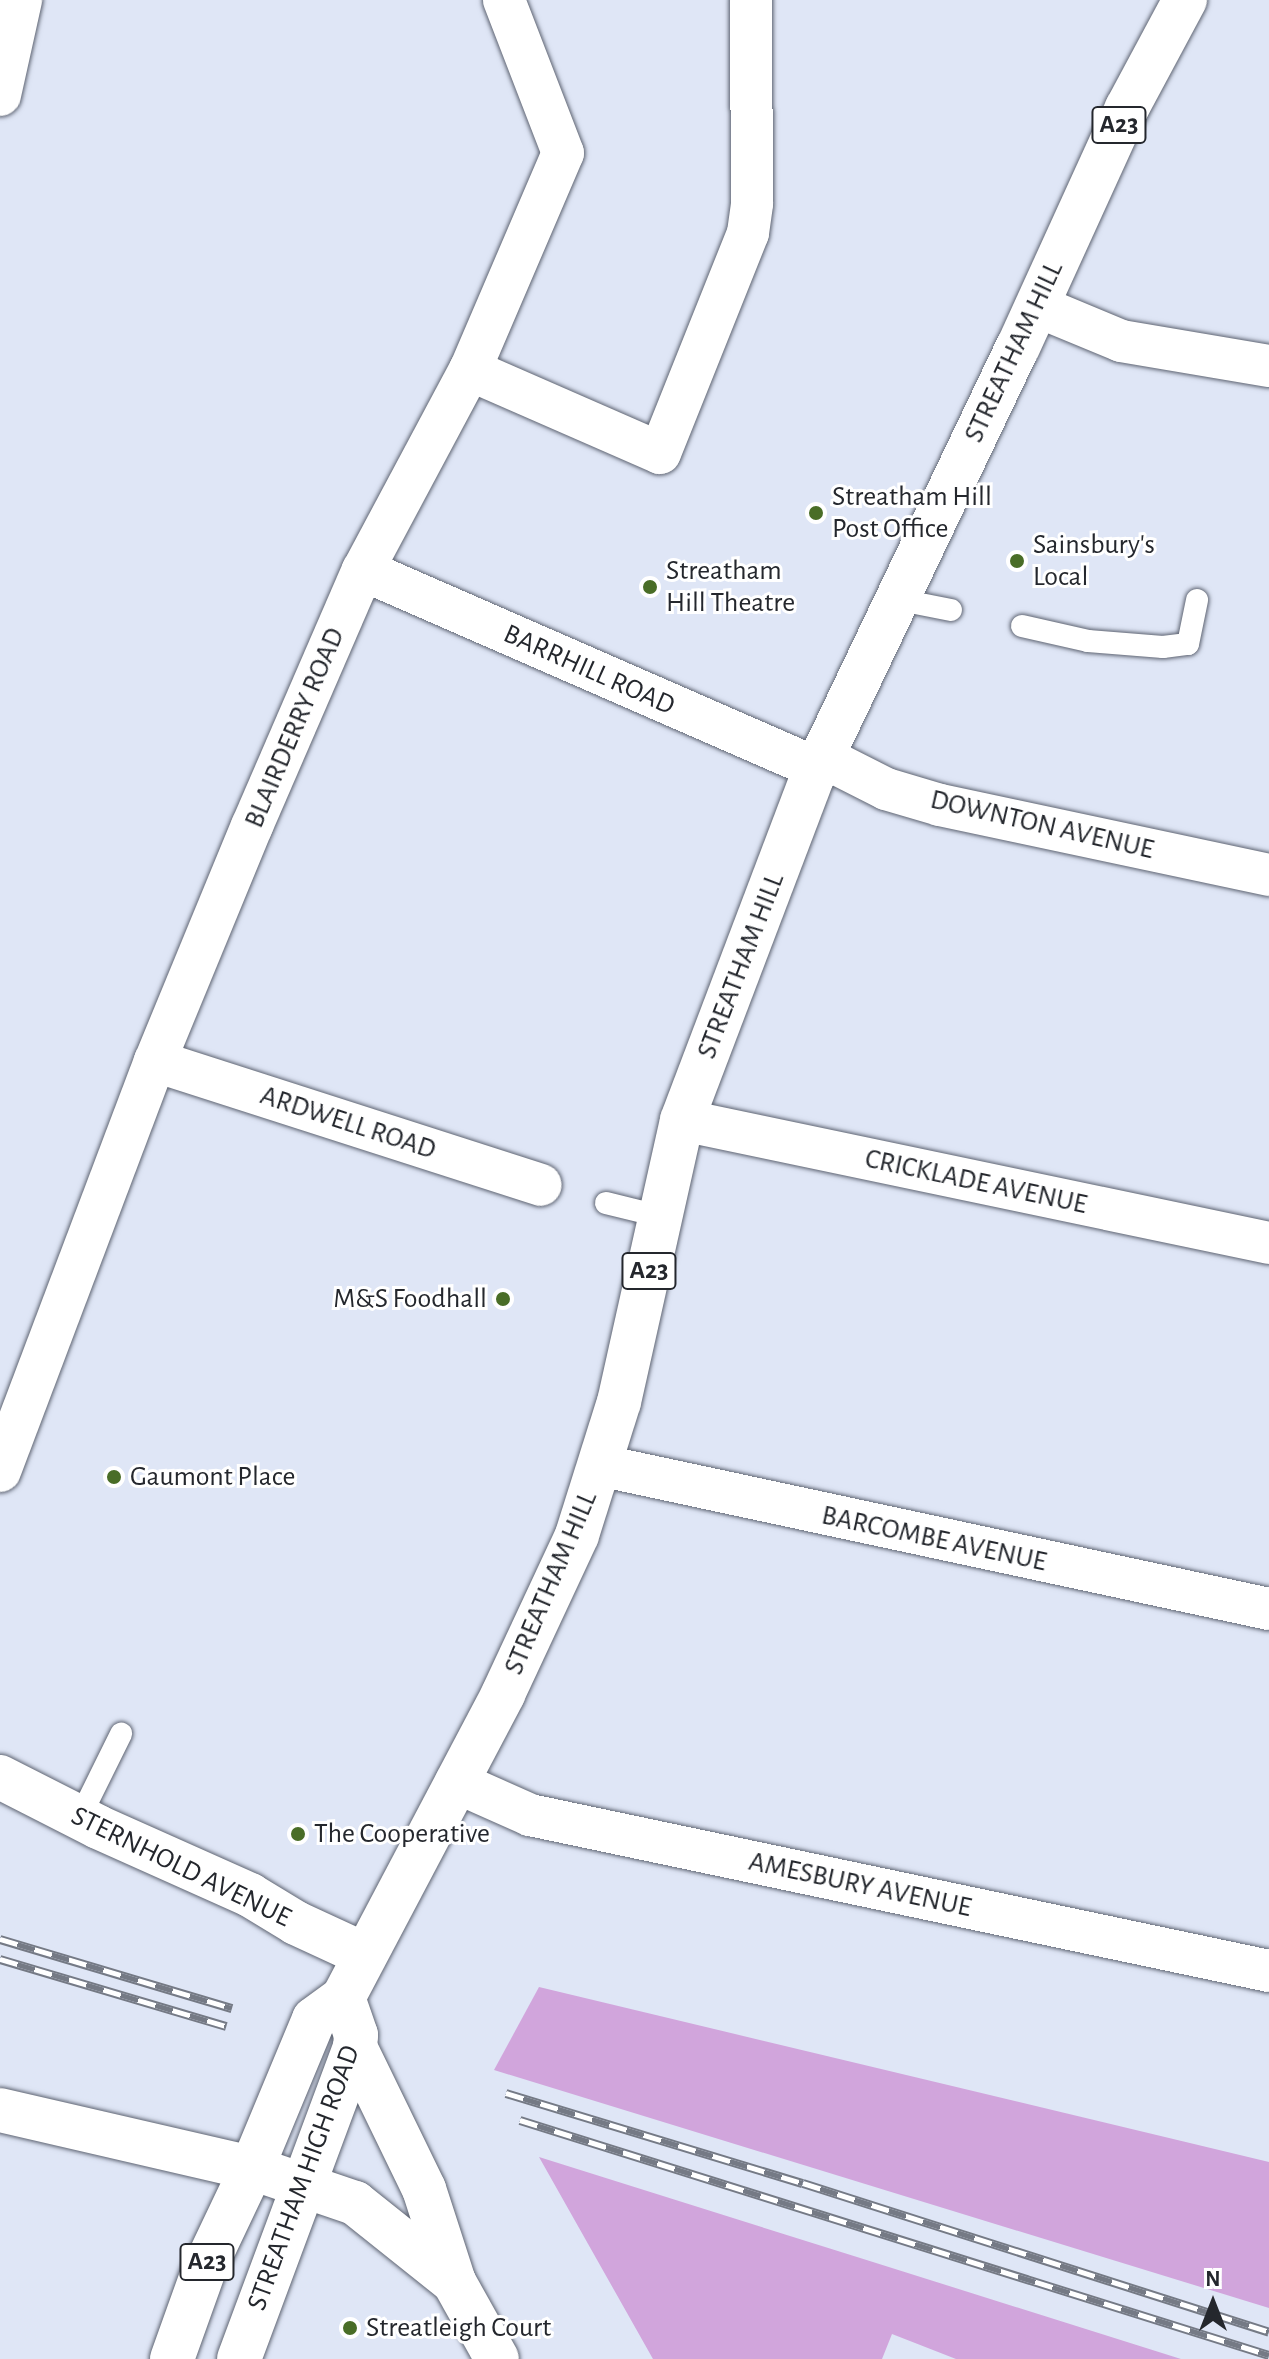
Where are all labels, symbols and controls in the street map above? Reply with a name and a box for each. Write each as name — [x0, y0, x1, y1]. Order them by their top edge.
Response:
road number: A23 — [1091, 103, 1147, 147]
street label: STREATHAM HILL — [957, 256, 1071, 448]
place label: Streatham Hill Post Office — [832, 480, 992, 546]
marker: Streatham Hill Post Office — [807, 504, 825, 522]
place label: Sainsbury's Local — [1033, 528, 1155, 594]
marker: Sainsbury's Local — [1008, 552, 1026, 570]
place label: Streatham Hill Theatre — [666, 554, 795, 620]
marker: Streatham Hill Theatre — [641, 578, 659, 596]
street label: BARRHILL ROAD — [498, 617, 680, 723]
street label: BLAIRDERRY ROAD — [238, 623, 352, 833]
street label: DOWNTON AVENUE — [927, 783, 1157, 867]
street label: STREATHAM HILL — [690, 869, 792, 1063]
street label: ARDWELL ROAD — [256, 1079, 440, 1167]
street label: CRICKLADE AVENUE — [862, 1142, 1090, 1222]
road number: A23 — [621, 1249, 677, 1293]
place label: M&S Foodhall — [333, 1282, 487, 1316]
marker: M&S Foodhall — [494, 1290, 512, 1308]
place label: Gaumont Place — [130, 1460, 295, 1494]
marker: Gaumont Place — [105, 1468, 123, 1486]
street label: STREATHAM HILL — [497, 1486, 605, 1680]
street label: BARCOMBE AVENUE — [818, 1499, 1050, 1579]
street label: STERNHOLD AVENUE — [66, 1799, 296, 1935]
place label: The Cooperative — [314, 1817, 490, 1851]
marker: The Cooperative — [289, 1825, 307, 1843]
street label: AMESBURY AVENUE — [746, 1845, 974, 1925]
street label: STREATHAM HIGH ROAD — [240, 2041, 368, 2315]
road number: A23 — [179, 2240, 235, 2284]
north arrow — [1173, 2263, 1253, 2343]
text: N — [1205, 2268, 1221, 2290]
place label: Streatleigh Court — [366, 2311, 551, 2345]
marker: Streatleigh Court — [341, 2319, 359, 2337]

